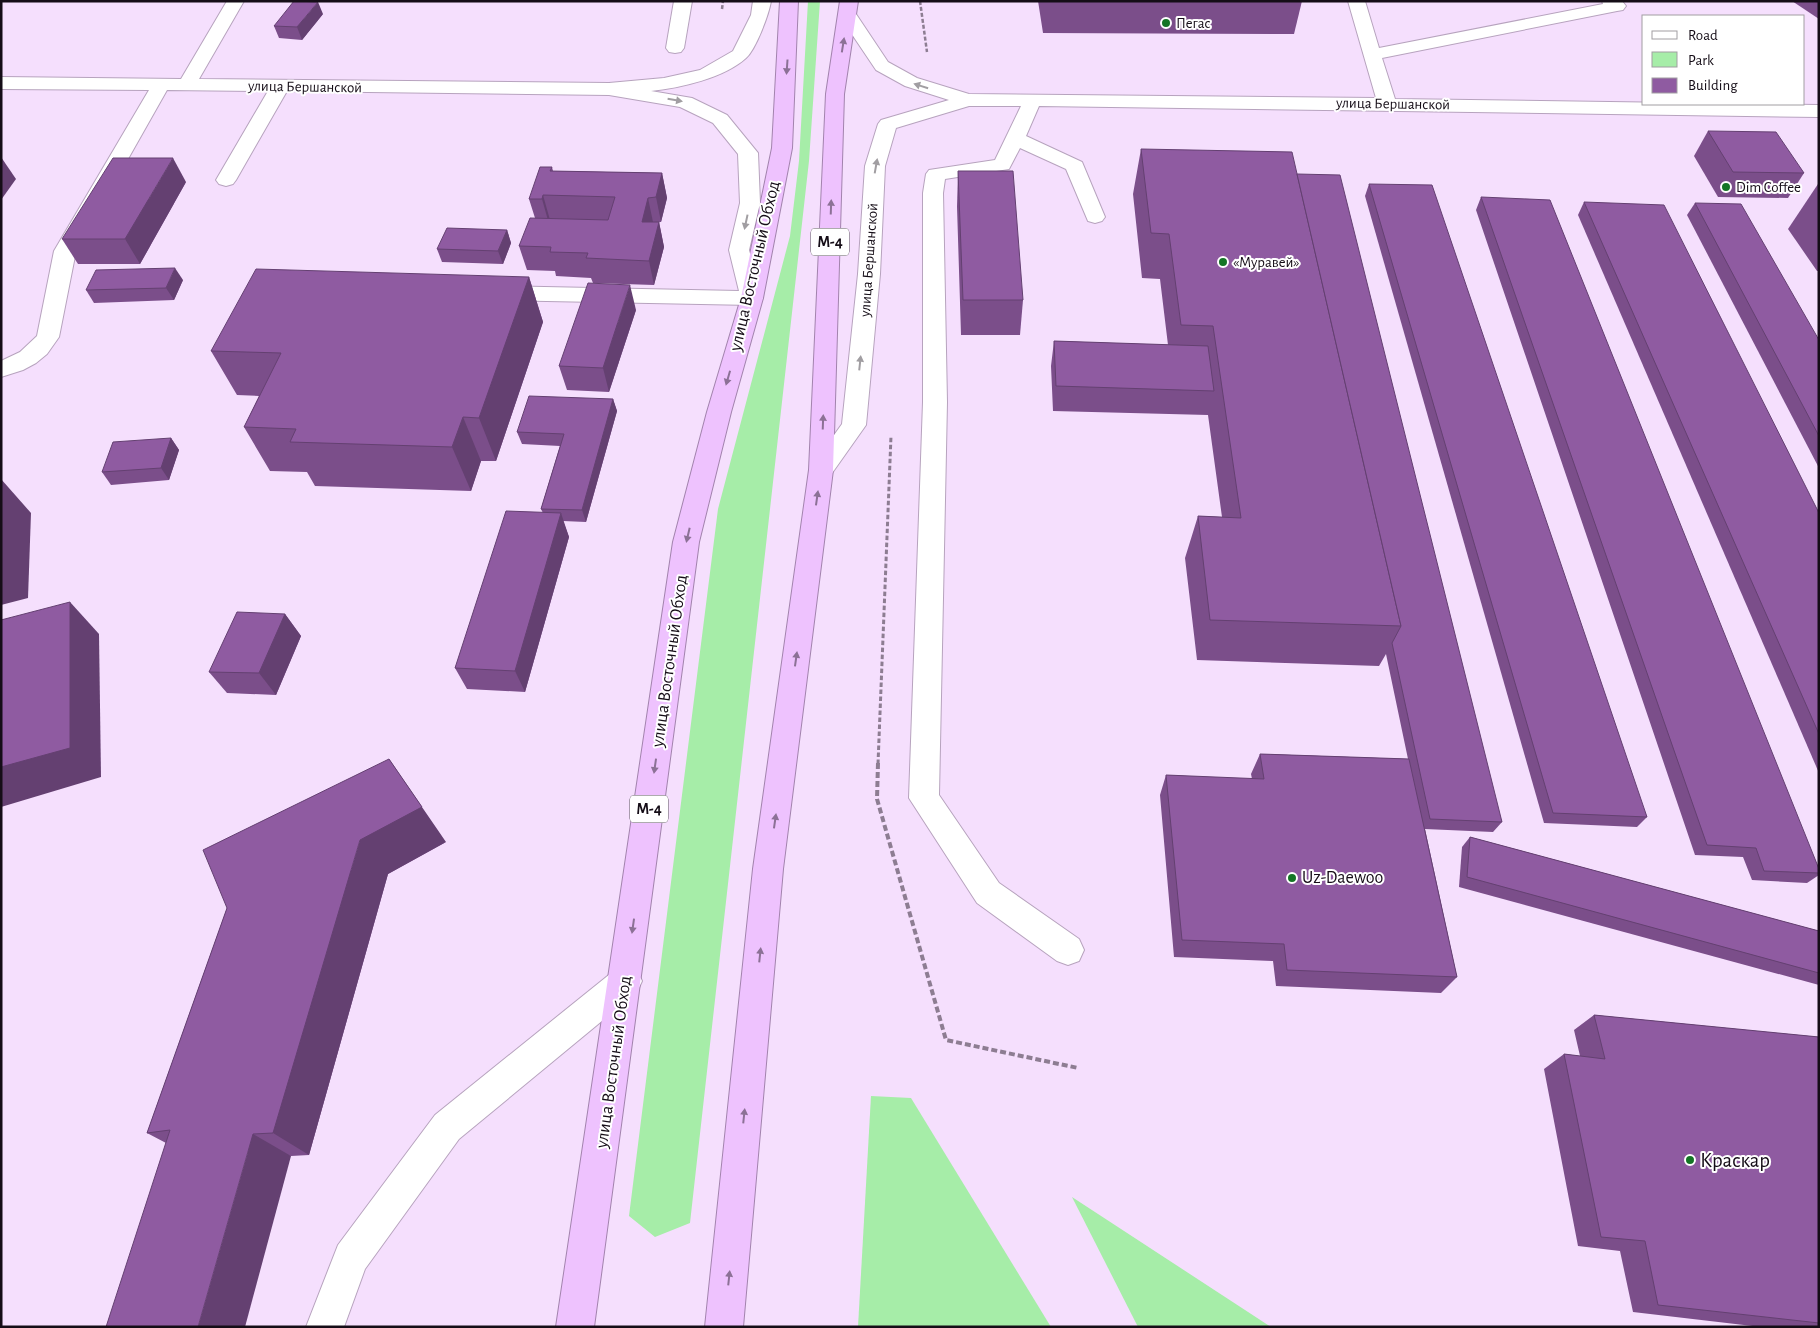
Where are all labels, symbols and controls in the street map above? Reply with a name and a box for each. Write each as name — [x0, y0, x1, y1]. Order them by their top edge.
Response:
legend — [1642, 15, 1805, 105]
place label: Пегас — [1176, 16, 1211, 31]
marker: Пегас — [1160, 17, 1172, 29]
text: Road — [1688, 28, 1718, 43]
one-way arrow — [839, 37, 847, 53]
text: Park — [1688, 53, 1714, 68]
one-way arrow — [782, 60, 790, 76]
street label: улица Бершанской — [247, 78, 362, 95]
text: Building — [1688, 78, 1738, 93]
one-way arrow — [914, 81, 929, 89]
street label: улица Бершанской — [1335, 95, 1450, 112]
one-way arrow — [667, 97, 683, 105]
one-way arrow — [873, 158, 881, 174]
street label: улица Восточный Обход — [725, 179, 783, 354]
place label: Dim Coffee — [1736, 180, 1801, 195]
marker: Dim Coffee — [1720, 181, 1732, 193]
one-way arrow — [827, 199, 835, 215]
street label: улица Бершанской — [857, 203, 880, 318]
one-way arrow — [742, 214, 750, 229]
road number: М-4 — [811, 228, 849, 256]
place label: «Муравей» — [1233, 255, 1299, 270]
marker: «Муравей» — [1217, 256, 1229, 268]
one-way arrow — [857, 355, 865, 371]
one-way arrow — [724, 371, 732, 386]
one-way arrow — [819, 413, 827, 429]
one-way arrow — [814, 490, 822, 506]
one-way arrow — [684, 528, 692, 543]
street label: улица Восточный Обход — [648, 573, 691, 749]
one-way arrow — [792, 651, 800, 667]
one-way arrow — [651, 758, 659, 774]
road number: М-4 — [630, 796, 668, 822]
one-way arrow — [771, 812, 779, 828]
place label: Uz-Daewoo — [1302, 869, 1384, 887]
marker: Uz-Daewoo — [1286, 872, 1298, 884]
one-way arrow — [629, 919, 637, 935]
one-way arrow — [756, 946, 764, 962]
street label: улица Восточный Обход — [592, 974, 635, 1150]
one-way arrow — [740, 1108, 748, 1124]
place label: Краскар — [1700, 1150, 1770, 1171]
marker: Краскар — [1684, 1154, 1696, 1166]
one-way arrow — [725, 1270, 733, 1286]

